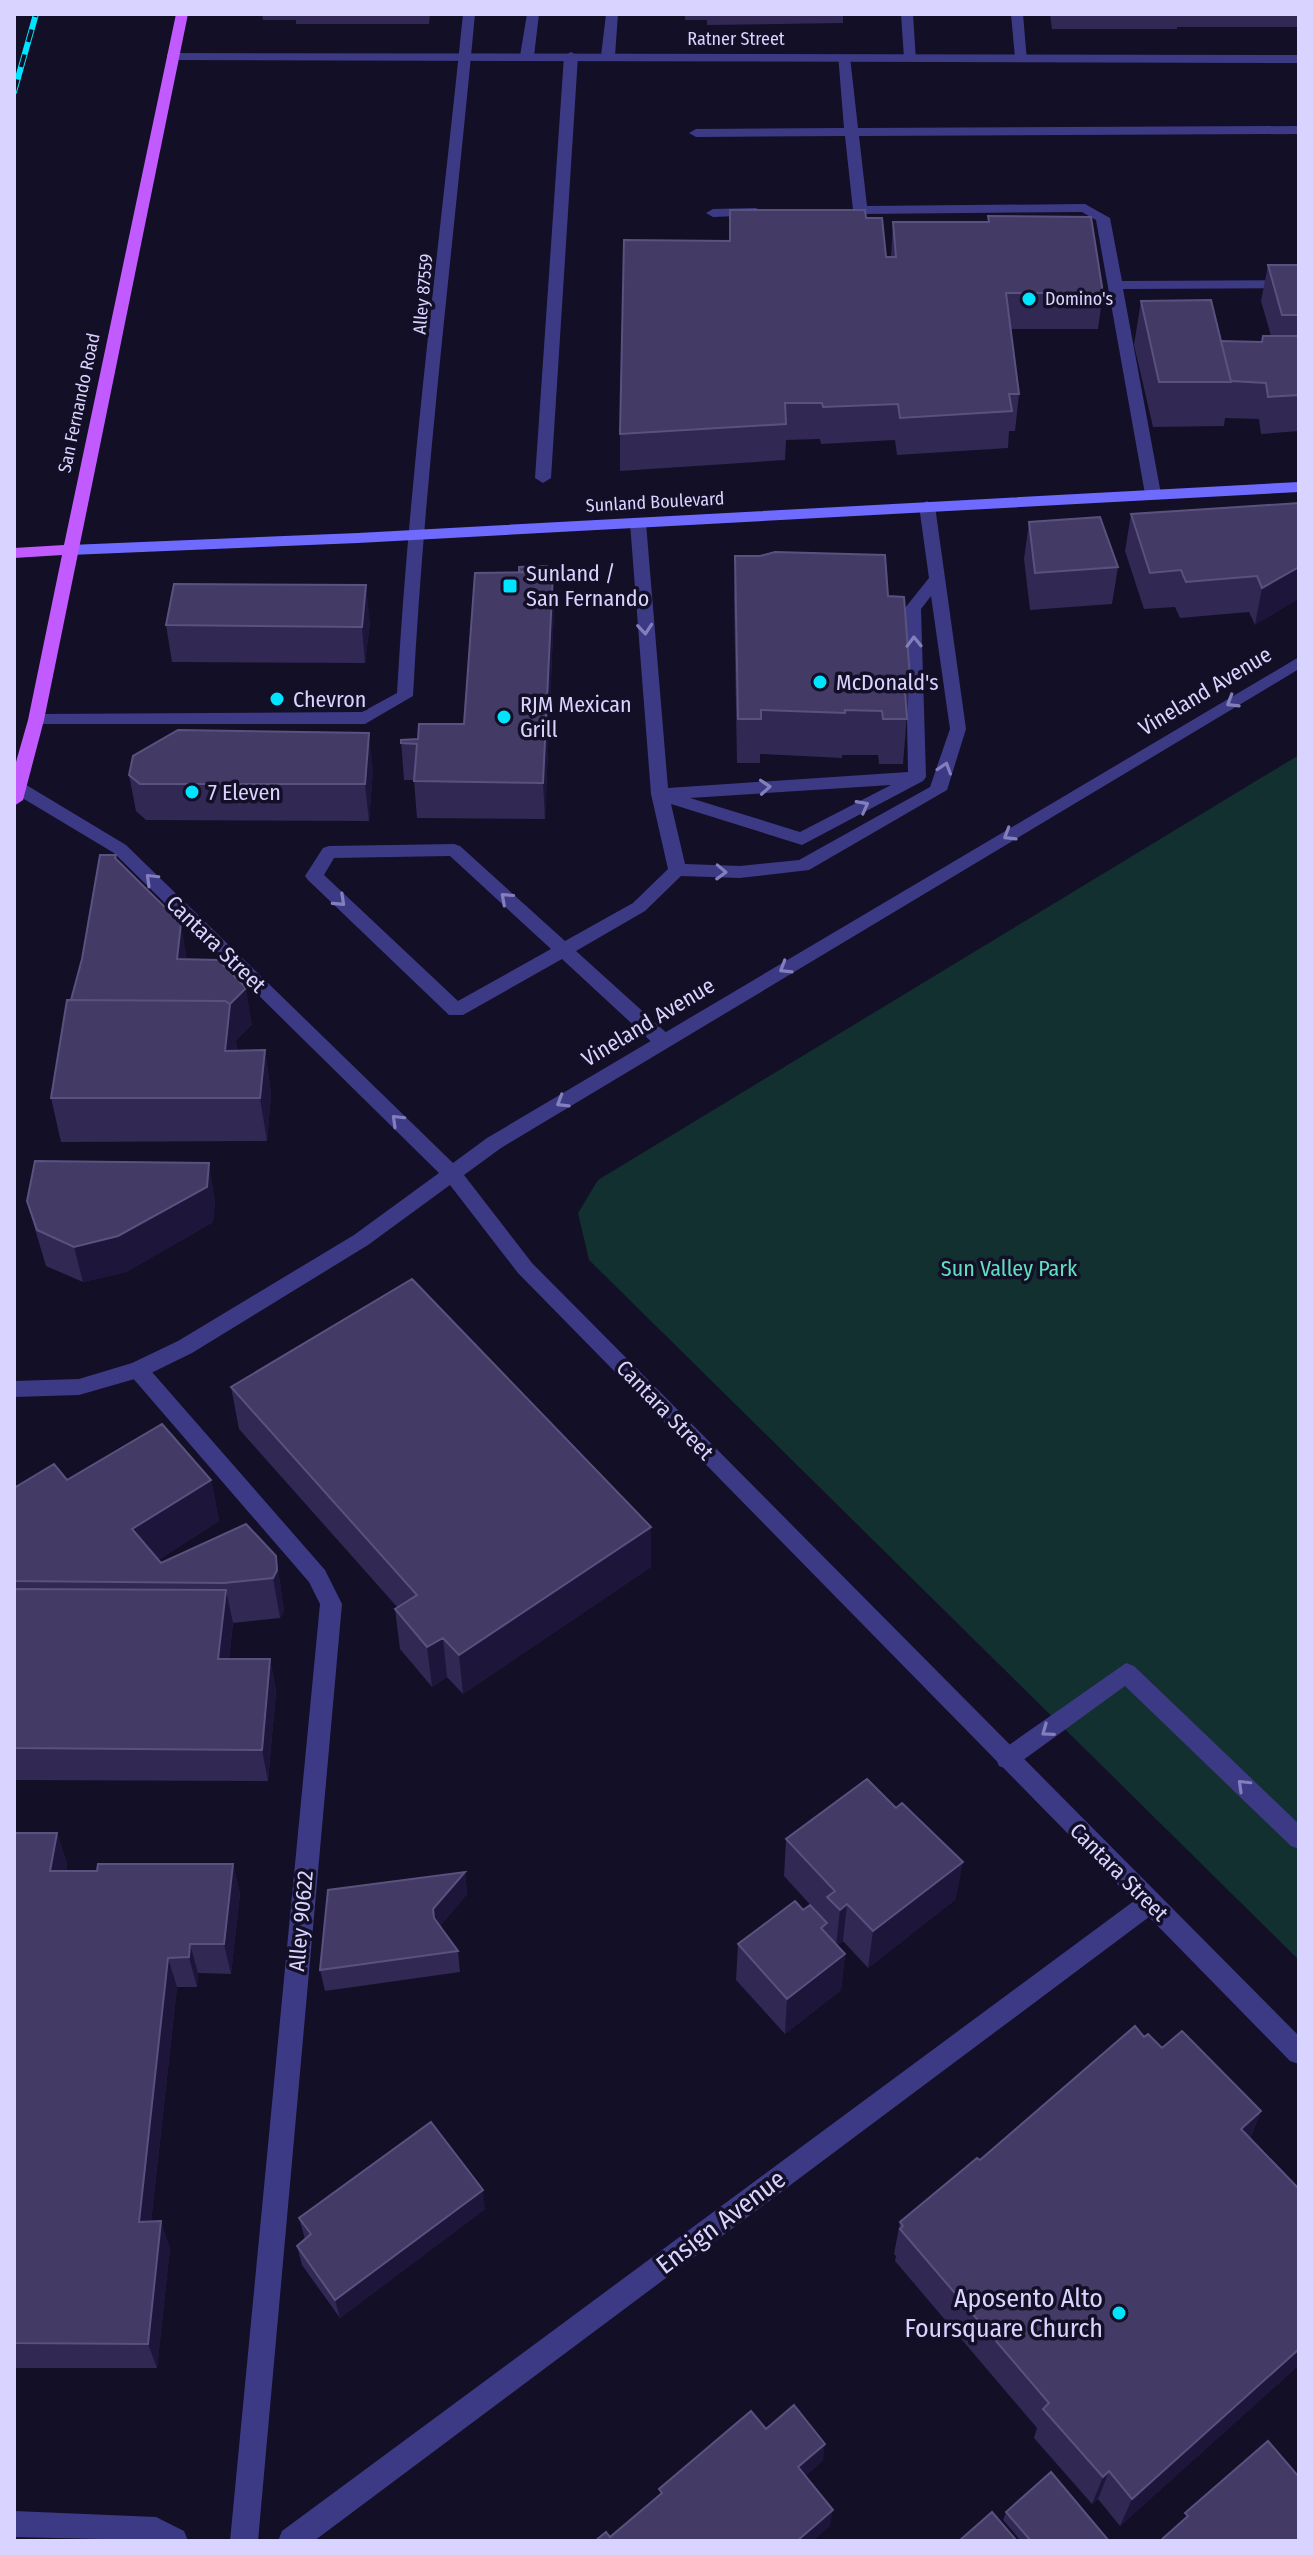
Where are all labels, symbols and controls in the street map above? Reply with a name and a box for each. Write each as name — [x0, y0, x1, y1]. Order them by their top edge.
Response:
street label: Ratner Street — [687, 28, 785, 50]
street label: Alley 87559 — [409, 253, 437, 335]
place label: Domino's — [1045, 288, 1114, 310]
marker: Domino's — [1020, 290, 1038, 308]
street label: San Fernando Road — [53, 331, 105, 475]
street label: Sunland Boulevard — [585, 487, 725, 517]
place label: Sunland / San Fernando — [526, 560, 649, 612]
marker: Sunland / San Fernando — [501, 577, 519, 595]
one-way arrow — [636, 623, 653, 636]
one-way arrow — [906, 635, 923, 648]
street label: Vineland Avenue — [1134, 641, 1276, 741]
place label: McDonald's — [836, 669, 939, 696]
marker: McDonald's — [811, 673, 829, 691]
place label: Chevron — [293, 686, 366, 713]
marker: Chevron — [268, 690, 286, 708]
place label: RJM Mexican Grill — [520, 691, 632, 743]
one-way arrow — [1226, 693, 1241, 708]
marker: RJM Mexican Grill — [495, 708, 513, 726]
one-way arrow — [936, 762, 952, 776]
place label: 7 Eleven — [208, 779, 281, 806]
one-way arrow — [759, 779, 772, 796]
marker: 7 Eleven — [183, 783, 201, 801]
one-way arrow — [855, 801, 869, 816]
one-way arrow — [1003, 825, 1017, 841]
one-way arrow — [715, 863, 728, 880]
one-way arrow — [146, 874, 160, 888]
street label: Cantara Street — [161, 890, 272, 999]
one-way arrow — [331, 891, 345, 906]
one-way arrow — [501, 892, 515, 907]
one-way arrow — [779, 958, 794, 974]
street label: Vineland Avenue — [577, 972, 719, 1072]
one-way arrow — [556, 1092, 571, 1107]
one-way arrow — [392, 1115, 406, 1129]
park label: Sun Valley Park — [941, 1255, 1078, 1282]
street label: Cantara Street — [611, 1355, 720, 1466]
one-way arrow — [1041, 1721, 1055, 1735]
one-way arrow — [1238, 1780, 1252, 1795]
street label: Cantara Street — [1064, 1817, 1174, 1927]
street label: Alley 90622 — [283, 1869, 319, 1973]
street label: Ensign Avenue — [650, 2163, 792, 2281]
place label: Aposento Alto Foursquare Church — [904, 2283, 1103, 2344]
marker: Aposento Alto Foursquare Church — [1110, 2304, 1128, 2322]

